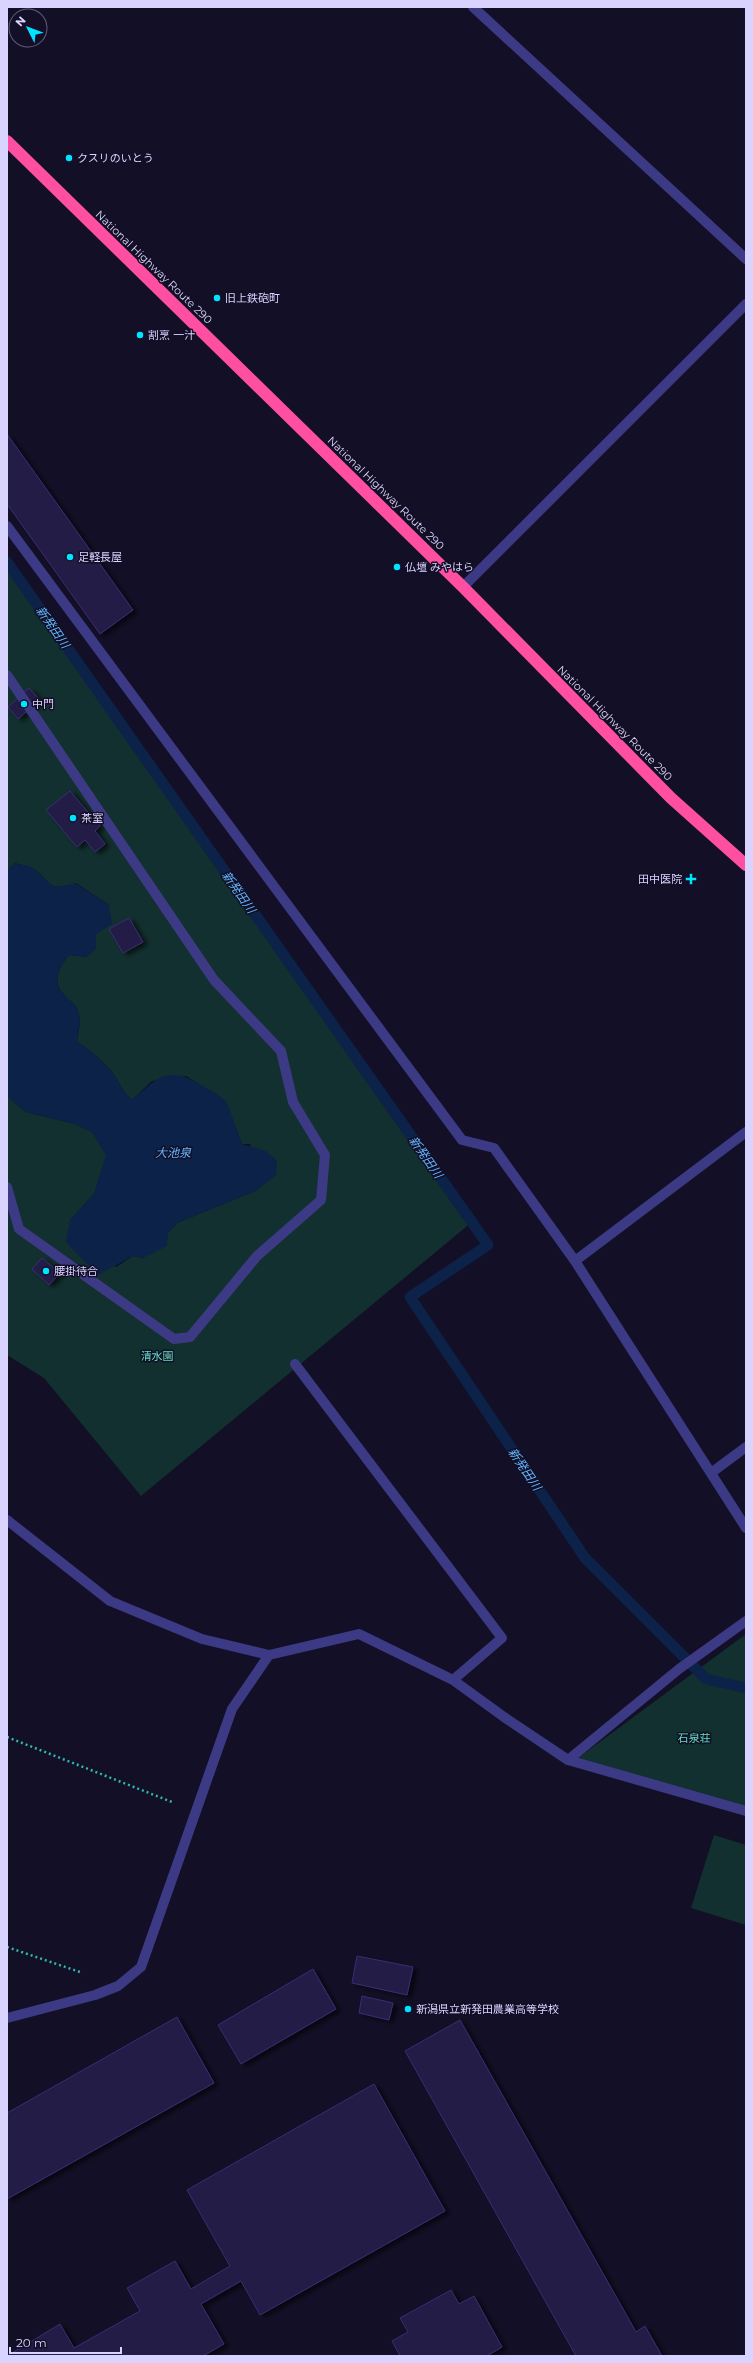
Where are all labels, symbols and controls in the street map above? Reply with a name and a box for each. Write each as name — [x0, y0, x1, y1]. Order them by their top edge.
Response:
north arrow — [8, 8, 48, 48]
text: N — [12, 13, 29, 29]
place label: クスリのいとう — [77, 151, 154, 165]
marker: クスリのいとう — [64, 153, 74, 163]
street label: National Highway Route 290 — [93, 207, 215, 327]
place label: 旧上鉄砲町 — [225, 291, 280, 305]
marker: 旧上鉄砲町 — [212, 293, 222, 303]
place label: 割烹 一汁 — [148, 328, 195, 342]
marker: 割烹 一汁 — [135, 330, 145, 340]
street label: National Highway Route 290 — [325, 433, 447, 553]
place label: 足軽長屋 — [78, 550, 122, 564]
marker: 足軽長屋 — [65, 552, 75, 562]
place label: 仏壇 みやはら — [405, 560, 474, 574]
marker: 仏壇 みやはら — [392, 562, 402, 572]
water label: 新発田川 — [33, 603, 74, 653]
street label: National Highway Route 290 — [554, 662, 676, 784]
place label: 中門 — [32, 697, 54, 711]
marker: 中門 — [19, 699, 29, 709]
place label: 茶室 — [81, 811, 103, 825]
marker: 茶室 — [68, 813, 78, 823]
water label: 新発田川 — [219, 868, 260, 918]
place label: 田中医院 — [638, 872, 682, 886]
marker: 田中医院 — [685, 873, 697, 885]
water label: 新発田川 — [406, 1133, 447, 1183]
water label: 大池泉 — [155, 1145, 192, 1160]
place label: 腰掛待合 — [54, 1264, 98, 1278]
marker: 腰掛待合 — [41, 1266, 51, 1276]
park label: 清水園 — [141, 1349, 174, 1363]
water label: 新発田川 — [505, 1445, 546, 1495]
park label: 石泉荘 — [678, 1731, 711, 1745]
place label: 新潟県立新発田農業高等学校 — [416, 2002, 559, 2016]
marker: 新潟県立新発田農業高等学校 — [403, 2004, 413, 2014]
scale bar — [10, 2329, 121, 2355]
text: 20 m — [16, 2335, 47, 2350]

